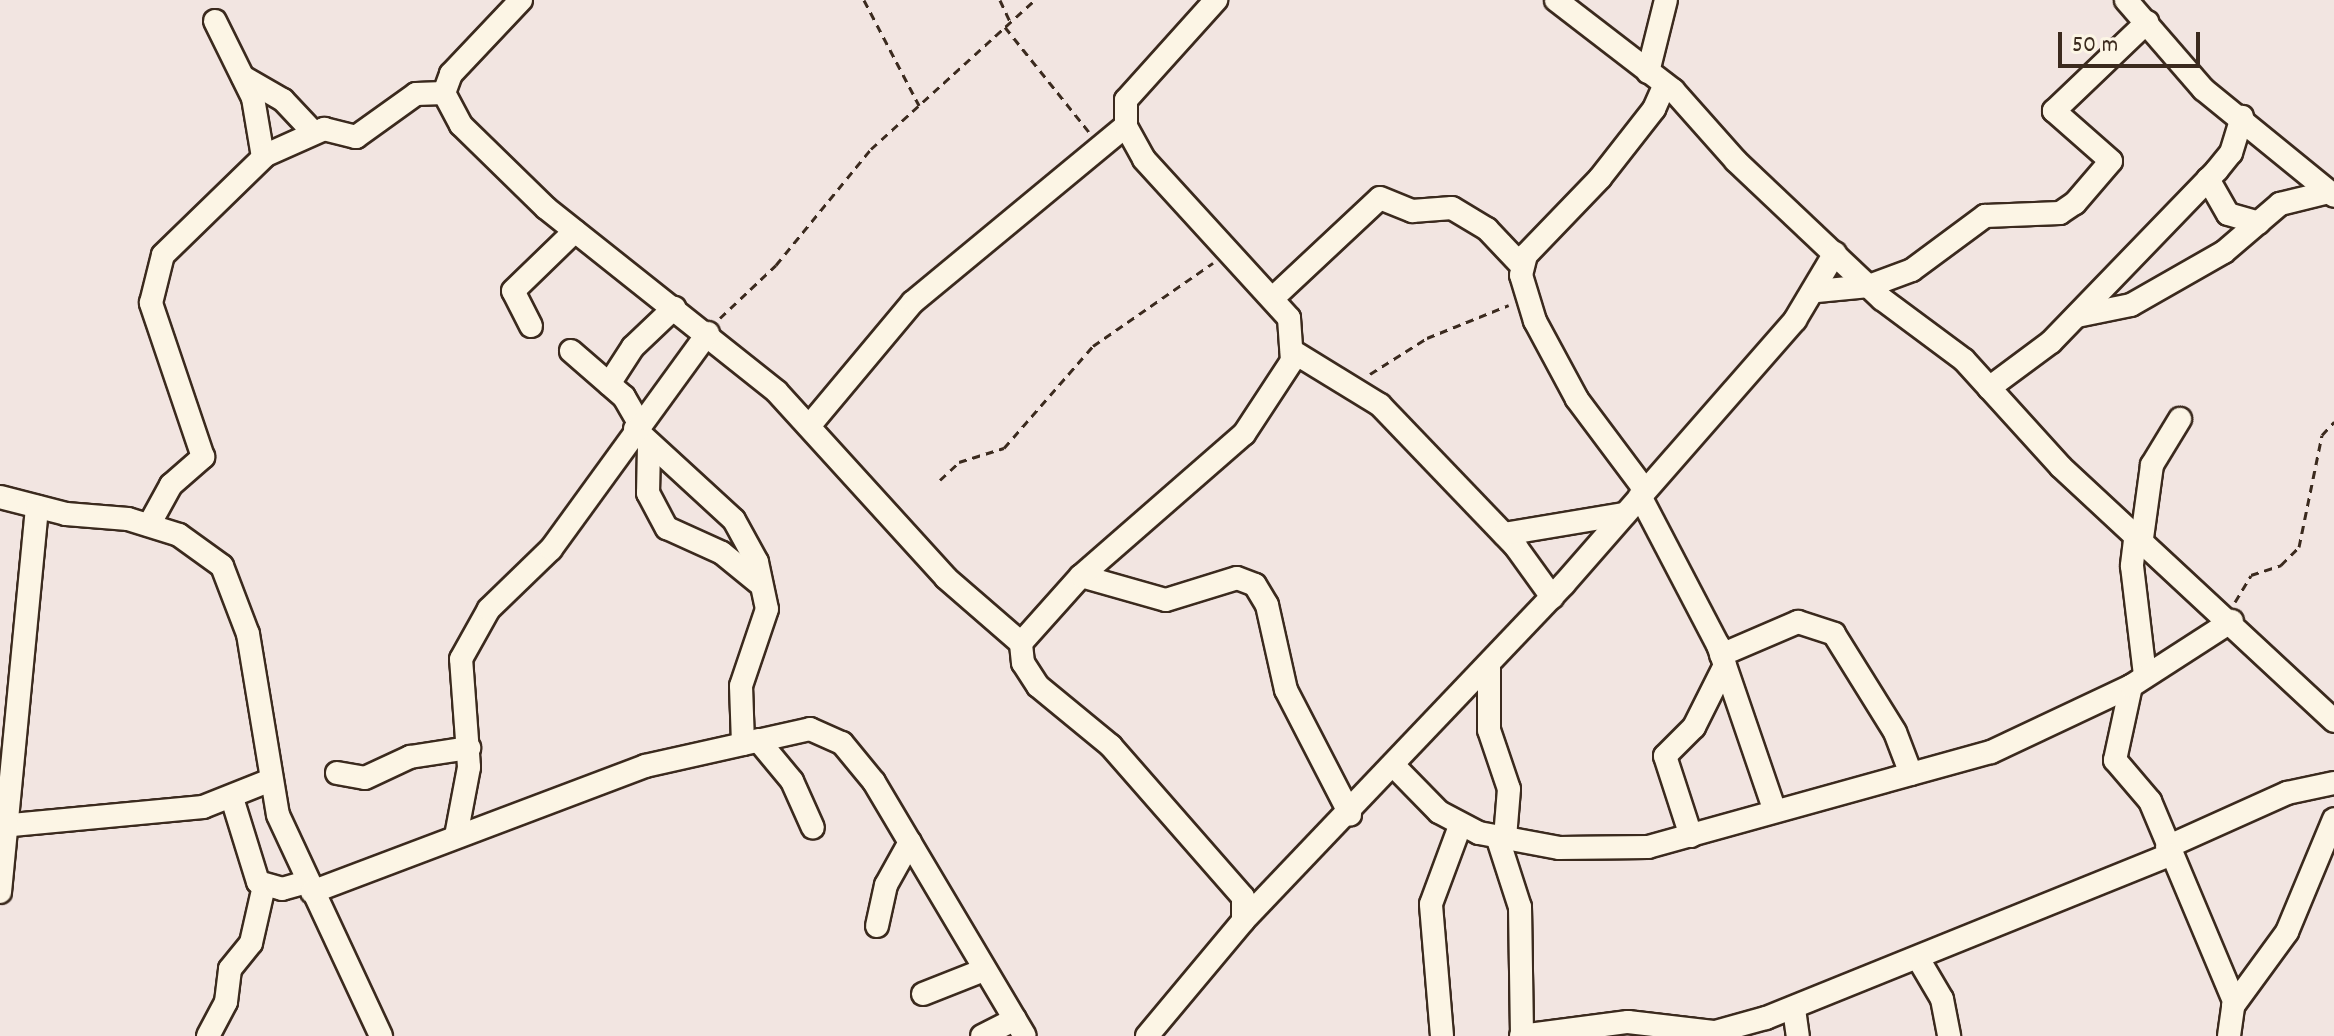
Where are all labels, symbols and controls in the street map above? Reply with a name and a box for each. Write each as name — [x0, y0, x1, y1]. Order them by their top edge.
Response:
scale bar — [2062, 16, 2204, 66]
text: 50 m — [2072, 29, 2118, 63]

